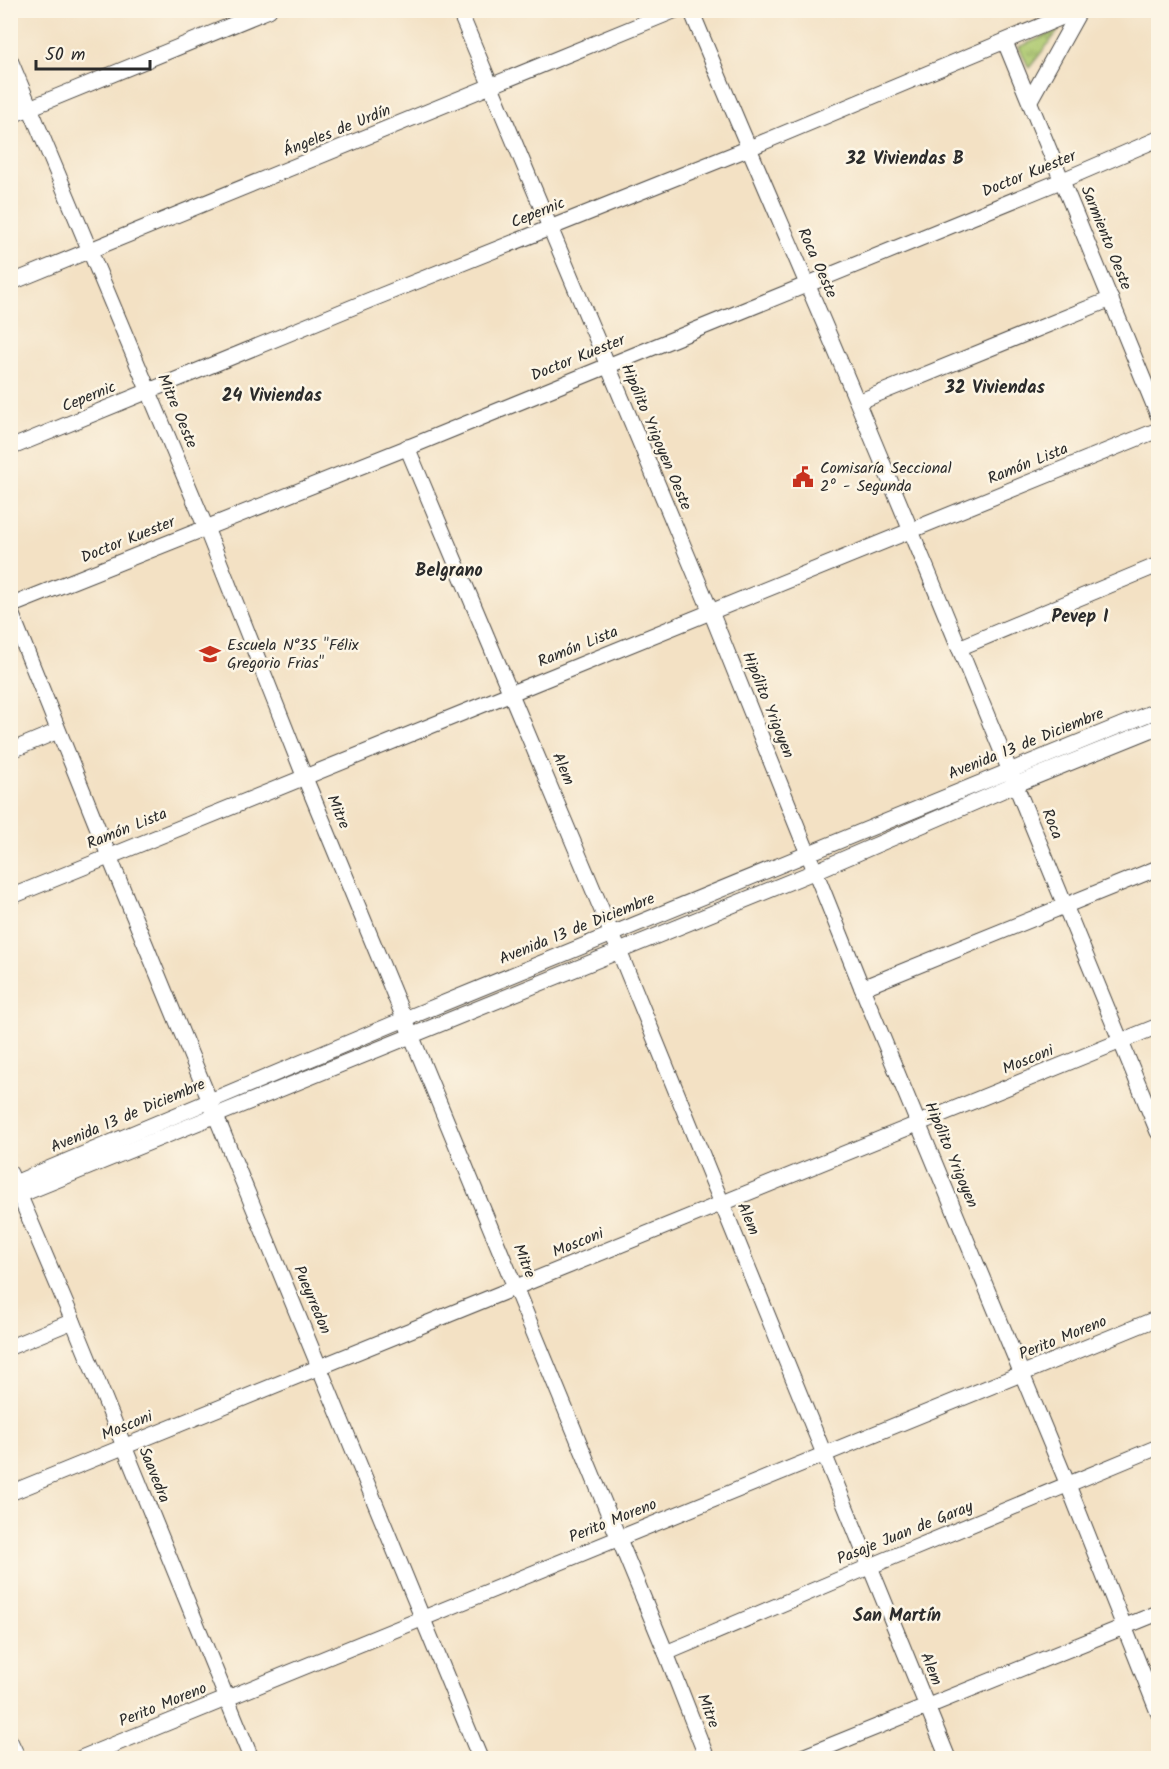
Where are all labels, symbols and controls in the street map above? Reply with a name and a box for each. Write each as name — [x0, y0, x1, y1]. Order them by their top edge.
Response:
scale bar — [36, 33, 150, 71]
text: 50 m — [45, 41, 85, 70]
street label: Ángeles de Urdín — [279, 98, 395, 164]
street label: Doctor Kuester — [978, 143, 1081, 204]
district label: 32 Viviendas B — [845, 145, 964, 174]
street label: Sarmiento Oeste — [1074, 182, 1138, 294]
street label: Cepernic — [507, 191, 569, 235]
street label: Roca Oeste — [790, 224, 844, 302]
street label: Doctor Kuester — [527, 327, 630, 388]
street label: Hipólito Yrigoyen Oeste — [614, 360, 698, 514]
street label: Mitre Oeste — [150, 370, 204, 452]
district label: 32 Viviendas — [944, 374, 1046, 403]
street label: Cepernic — [58, 375, 120, 419]
district label: 24 Viviendas — [222, 382, 322, 411]
street label: Ramón Lista — [984, 437, 1072, 491]
place label: Comisaría Seccional 2º - Segunda — [820, 456, 952, 499]
public building icon: Comisaría Seccional 2º - Segunda — [791, 465, 815, 489]
street label: Doctor Kuester — [77, 509, 180, 570]
district label: Belgrano — [415, 557, 483, 586]
district label: Pevep I — [1051, 603, 1109, 632]
street label: Ramón Lista — [534, 620, 622, 674]
place label: Escuela N°35 "Félix Gregorio Frias" — [227, 633, 360, 676]
school or university icon: Escuela N°35 "Félix Gregorio Frias" — [198, 642, 222, 666]
street label: Hipólito Yrigoyen — [735, 648, 801, 762]
street label: Avenida 13 de Diciembre — [944, 701, 1108, 787]
street label: Alem — [545, 749, 581, 790]
street label: Mitre — [320, 791, 356, 833]
street label: Ramón Lista — [83, 802, 171, 856]
street label: Roca — [1035, 805, 1069, 843]
street label: Avenida 13 de Diciembre — [495, 886, 659, 972]
street label: Mosconi — [999, 1038, 1059, 1082]
street label: Avenida 13 de Diciembre — [47, 1072, 209, 1160]
street label: Hipólito Yrigoyen — [917, 1098, 985, 1212]
street label: Alem — [730, 1199, 766, 1240]
street label: Mosconi — [549, 1221, 609, 1265]
street label: Mitre — [506, 1240, 542, 1282]
street label: Pueyrredon — [286, 1262, 338, 1338]
street label: Perito Moreno — [1015, 1309, 1111, 1367]
street label: Mosconi — [98, 1404, 158, 1448]
street label: Saavedra — [131, 1443, 177, 1507]
street label: Perito Moreno — [565, 1492, 661, 1550]
street label: Pasaje Juan de Garay — [833, 1494, 977, 1572]
district label: San Martín — [853, 1602, 941, 1631]
street label: Alem — [913, 1649, 949, 1689]
street label: Perito Moreno — [115, 1676, 211, 1734]
street label: Mitre — [690, 1690, 726, 1732]

